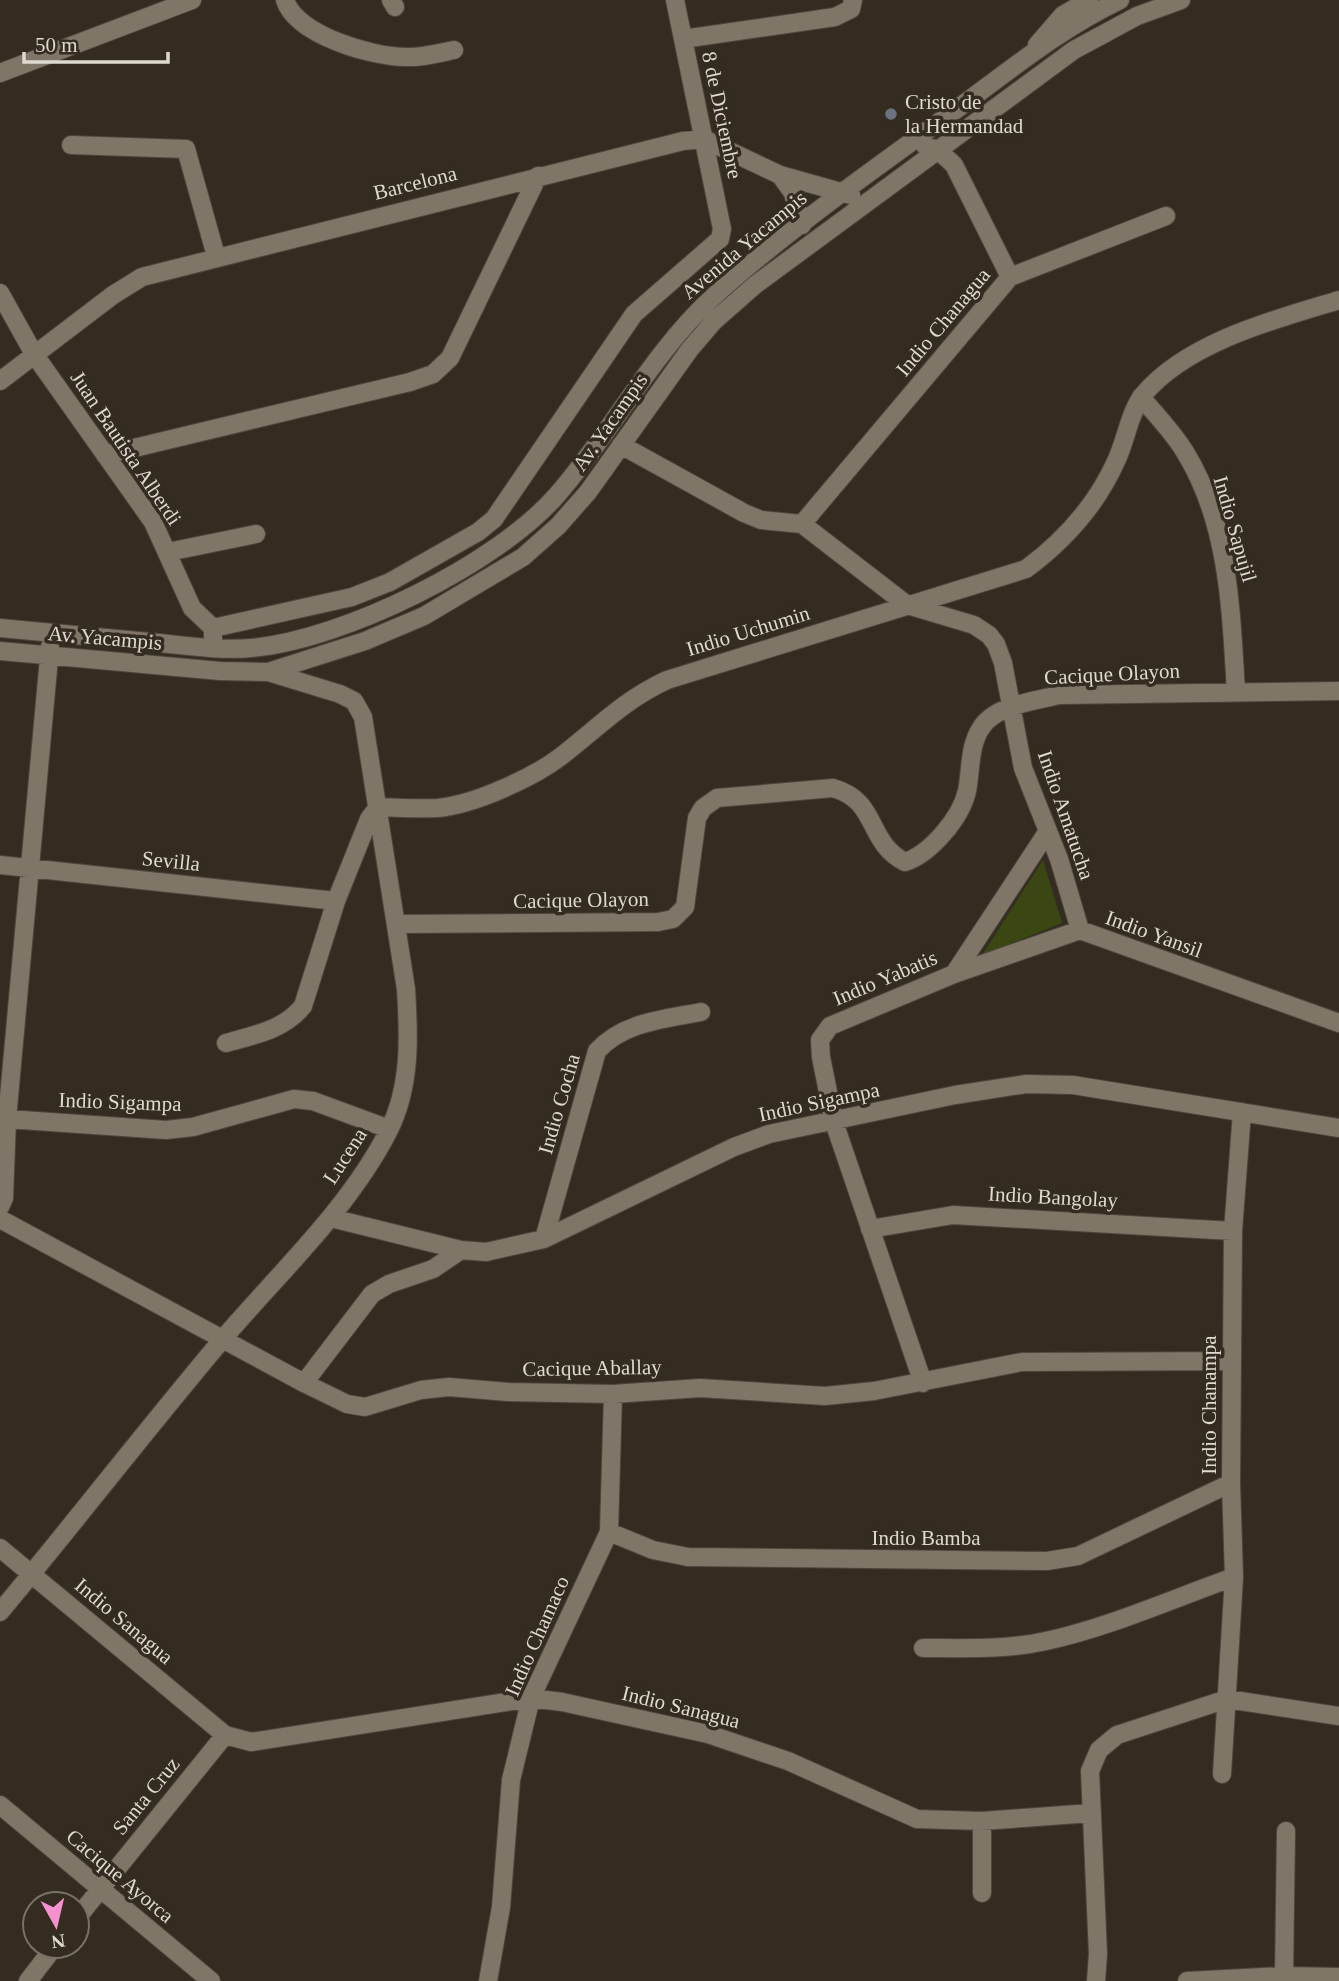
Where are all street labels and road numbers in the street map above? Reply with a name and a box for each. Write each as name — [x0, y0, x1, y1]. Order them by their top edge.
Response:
street label: 8 de Diciembre — [697, 49, 747, 181]
street label: Barcelona — [371, 161, 460, 205]
street label: Avenida Yacampis — [677, 186, 811, 304]
street label: Indio Chanagua — [891, 263, 996, 381]
street label: Juan Bautista Alberdi — [65, 366, 187, 530]
street label: Av. Yacampis — [567, 368, 653, 476]
street label: Indio Sapujil — [1208, 473, 1262, 585]
street label: Indio Uchumin — [683, 601, 813, 661]
street label: Av. Yacampis — [47, 621, 163, 655]
street label: Cacique Olayon — [1044, 658, 1181, 690]
street label: Indio Amatucha — [1033, 747, 1099, 883]
street label: Sevilla — [141, 846, 202, 876]
street label: Cacique Olayon — [513, 887, 650, 913]
street label: Indio Yansil — [1102, 905, 1206, 963]
street label: Indio Yabatis — [829, 945, 941, 1011]
street label: Indio Cocha — [533, 1050, 585, 1157]
street label: Indio Sigampa — [756, 1077, 882, 1127]
street label: Indio Sigampa — [58, 1088, 183, 1116]
street label: Lucena — [318, 1123, 372, 1188]
street label: Indio Bangolay — [987, 1182, 1119, 1212]
street label: Indio Chanampa — [1197, 1335, 1221, 1475]
street label: Cacique Aballay — [522, 1355, 662, 1381]
street label: Indio Bamba — [871, 1526, 981, 1550]
street label: Indio Chamaco — [500, 1572, 574, 1700]
street label: Indio Sanagua — [70, 1573, 178, 1669]
street label: Indio Sanagua — [620, 1681, 743, 1733]
street label: Santa Cruz — [107, 1752, 185, 1840]
street label: Cacique Ayorca — [61, 1824, 179, 1928]

